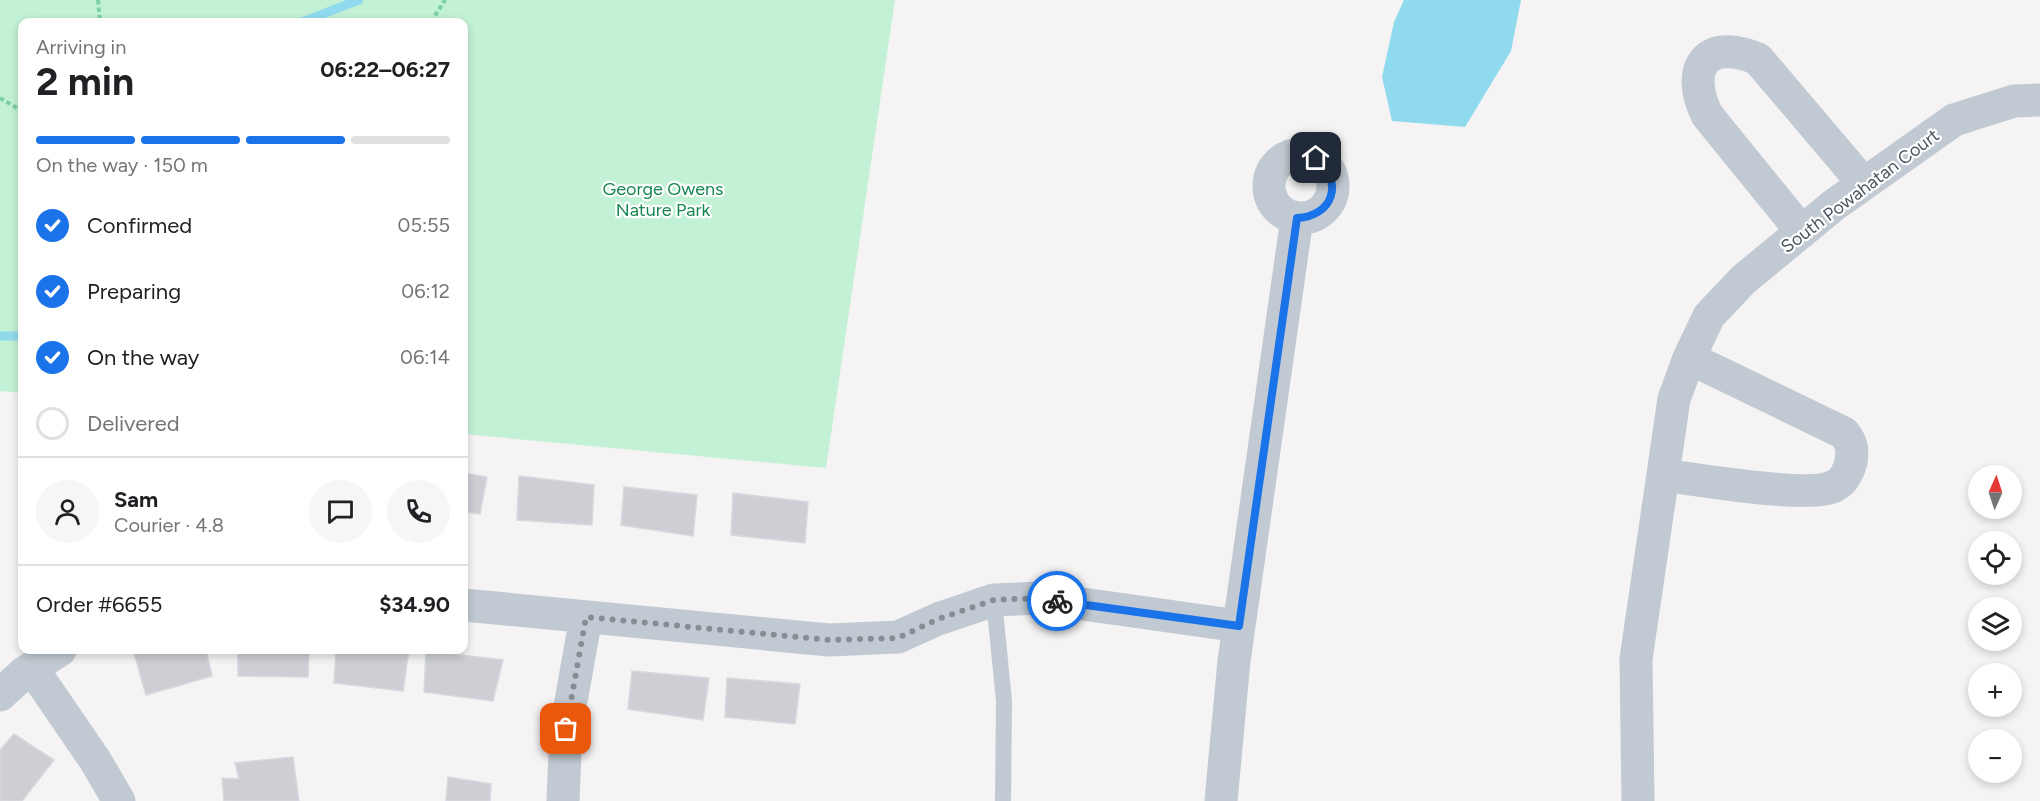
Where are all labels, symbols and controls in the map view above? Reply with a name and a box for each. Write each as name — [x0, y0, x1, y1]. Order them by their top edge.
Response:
text: Arriving in — [36, 35, 126, 59]
text: 06:22–06:27 — [320, 56, 450, 83]
text: 2 min — [36, 58, 134, 105]
street label: South Powahatan Court — [1777, 124, 1944, 258]
pin — [1290, 132, 1341, 183]
icon: home — [1299, 141, 1332, 174]
text: On the way · 150 m — [36, 153, 208, 177]
park label: George Owens Nature Park — [602, 178, 724, 221]
icon: check — [36, 209, 69, 242]
text: Confirmed — [87, 212, 192, 239]
text: 05:55 — [398, 213, 450, 237]
icon: check — [36, 275, 69, 308]
text: Preparing — [87, 278, 181, 305]
text: 06:12 — [401, 279, 450, 303]
icon: check — [36, 341, 69, 374]
text: On the way — [87, 344, 199, 371]
text: 06:14 — [400, 345, 450, 369]
text: Delivered — [87, 410, 180, 437]
north arrow — [1968, 465, 2022, 519]
map controls — [1968, 465, 2022, 783]
button: person — [36, 480, 99, 543]
button: chat — [309, 480, 372, 543]
button: phone — [387, 480, 450, 543]
text: Sam — [114, 486, 158, 513]
text: Courier · 4.8 — [114, 513, 224, 537]
button: locate — [1968, 531, 2022, 585]
courier — [1027, 571, 1087, 631]
icon: bike — [1041, 585, 1074, 618]
text: Order #6655 — [36, 591, 162, 618]
text: $34.90 — [379, 591, 450, 618]
button: layers — [1968, 597, 2022, 651]
button: + — [1968, 663, 2022, 717]
pin — [540, 703, 591, 754]
icon: bag — [549, 712, 582, 745]
button: − — [1968, 729, 2022, 783]

